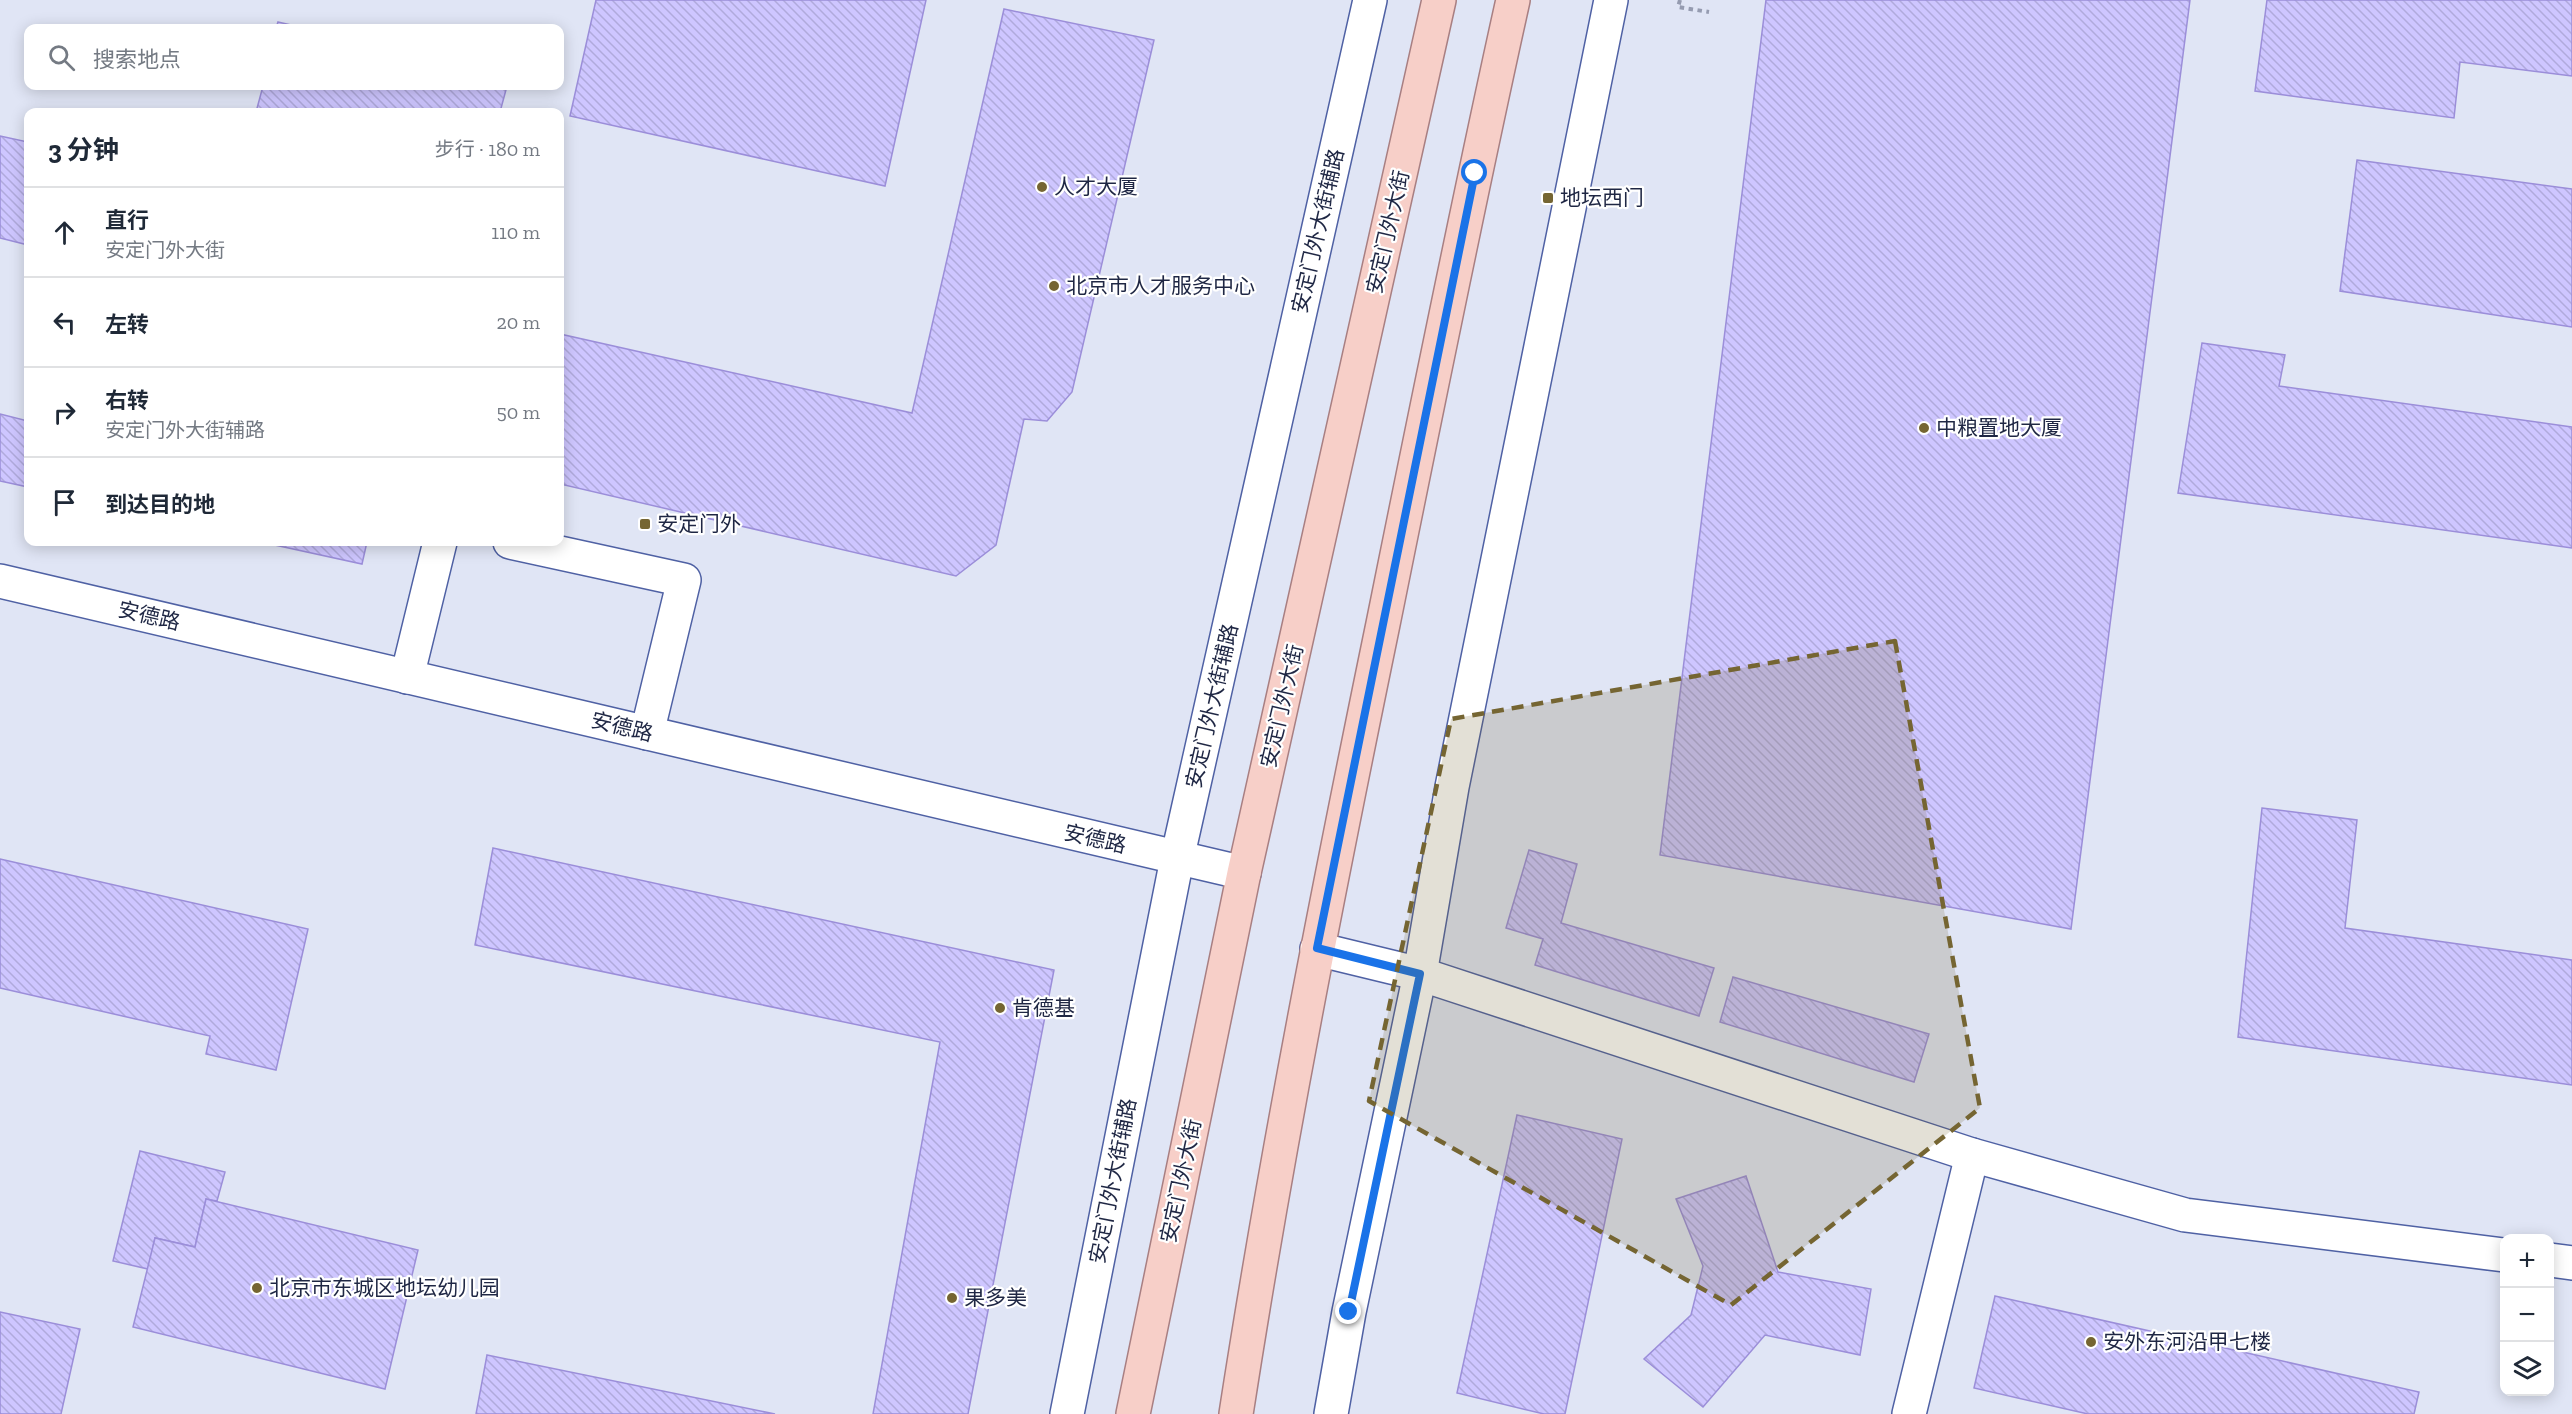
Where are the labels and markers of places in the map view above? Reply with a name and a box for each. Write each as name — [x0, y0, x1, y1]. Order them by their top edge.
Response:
place label: 人才大厦 — [1054, 174, 1138, 199]
marker: 人才大厦 — [1035, 180, 1049, 194]
place label: 地坛西门 — [1560, 185, 1644, 210]
marker: 地坛西门 — [1541, 191, 1555, 205]
place label: 北京市人才服务中心 — [1066, 273, 1255, 298]
marker: 北京市人才服务中心 — [1047, 279, 1061, 293]
place label: 中粮置地大厦 — [1936, 415, 2062, 440]
marker: 中粮置地大厦 — [1917, 421, 1931, 435]
place label: 安定门外 — [657, 511, 741, 536]
marker: 安定门外 — [638, 517, 652, 531]
place label: 肯德基 — [1012, 995, 1075, 1020]
marker: 肯德基 — [993, 1001, 1007, 1015]
place label: 北京市东城区地坛幼儿园 — [269, 1275, 500, 1300]
marker: 北京市东城区地坛幼儿园 — [250, 1281, 264, 1295]
place label: 果多美 — [964, 1285, 1027, 1310]
marker: 果多美 — [945, 1291, 959, 1305]
place label: 安外东河沿甲七楼 — [2103, 1329, 2271, 1354]
marker: 安外东河沿甲七楼 — [2084, 1335, 2098, 1349]

